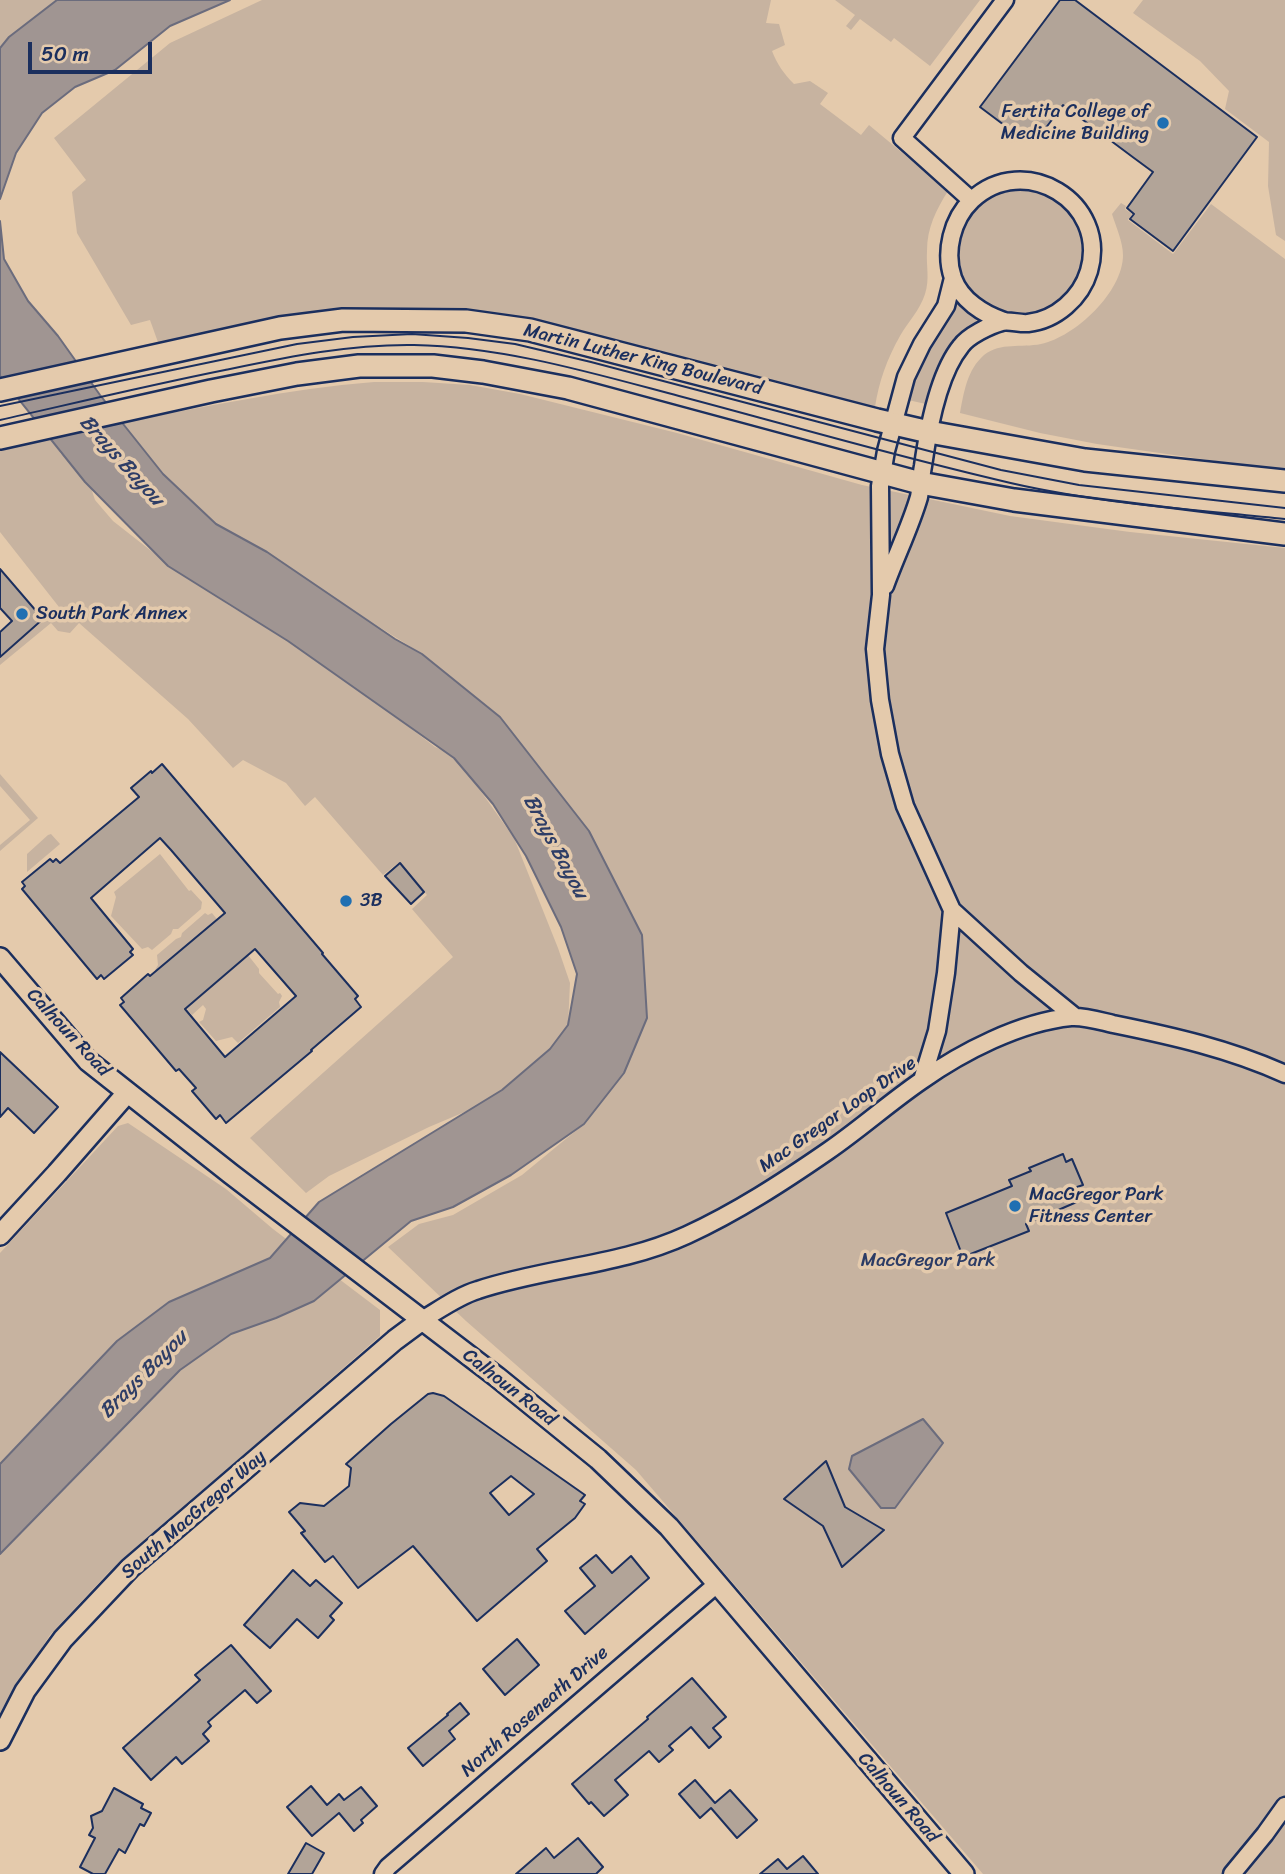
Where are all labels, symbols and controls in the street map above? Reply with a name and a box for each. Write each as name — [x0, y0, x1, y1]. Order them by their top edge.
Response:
scale bar — [32, 28, 156, 72]
text: 50 m — [41, 35, 89, 73]
place label: Fertita College of Medicine Building — [1001, 101, 1149, 145]
marker: Fertita College of Medicine Building — [1155, 115, 1171, 131]
street label: Martin Luther King Boulevard — [521, 319, 765, 401]
water label: Brays Bayou — [73, 410, 169, 512]
place label: South Park Annex — [36, 603, 187, 625]
marker: South Park Annex — [14, 606, 30, 622]
water label: Brays Bayou — [517, 791, 593, 903]
place label: 3B — [360, 890, 382, 912]
marker: 3B — [338, 893, 354, 909]
street label: Calhoun Road — [21, 984, 115, 1082]
street label: Mac Gregor Loop Drive — [755, 1052, 921, 1178]
place label: MacGregor Park Fitness Center — [1029, 1184, 1164, 1228]
marker: MacGregor Park Fitness Center — [1007, 1198, 1023, 1214]
park label: MacGregor Park — [861, 1250, 995, 1272]
water label: Brays Bayou — [95, 1326, 193, 1424]
street label: Calhoun Road — [458, 1344, 560, 1432]
street label: South MacGregor Way — [117, 1446, 271, 1584]
street label: North Roseneath Drive — [457, 1642, 613, 1782]
street label: Calhoun Road — [852, 1748, 944, 1848]

